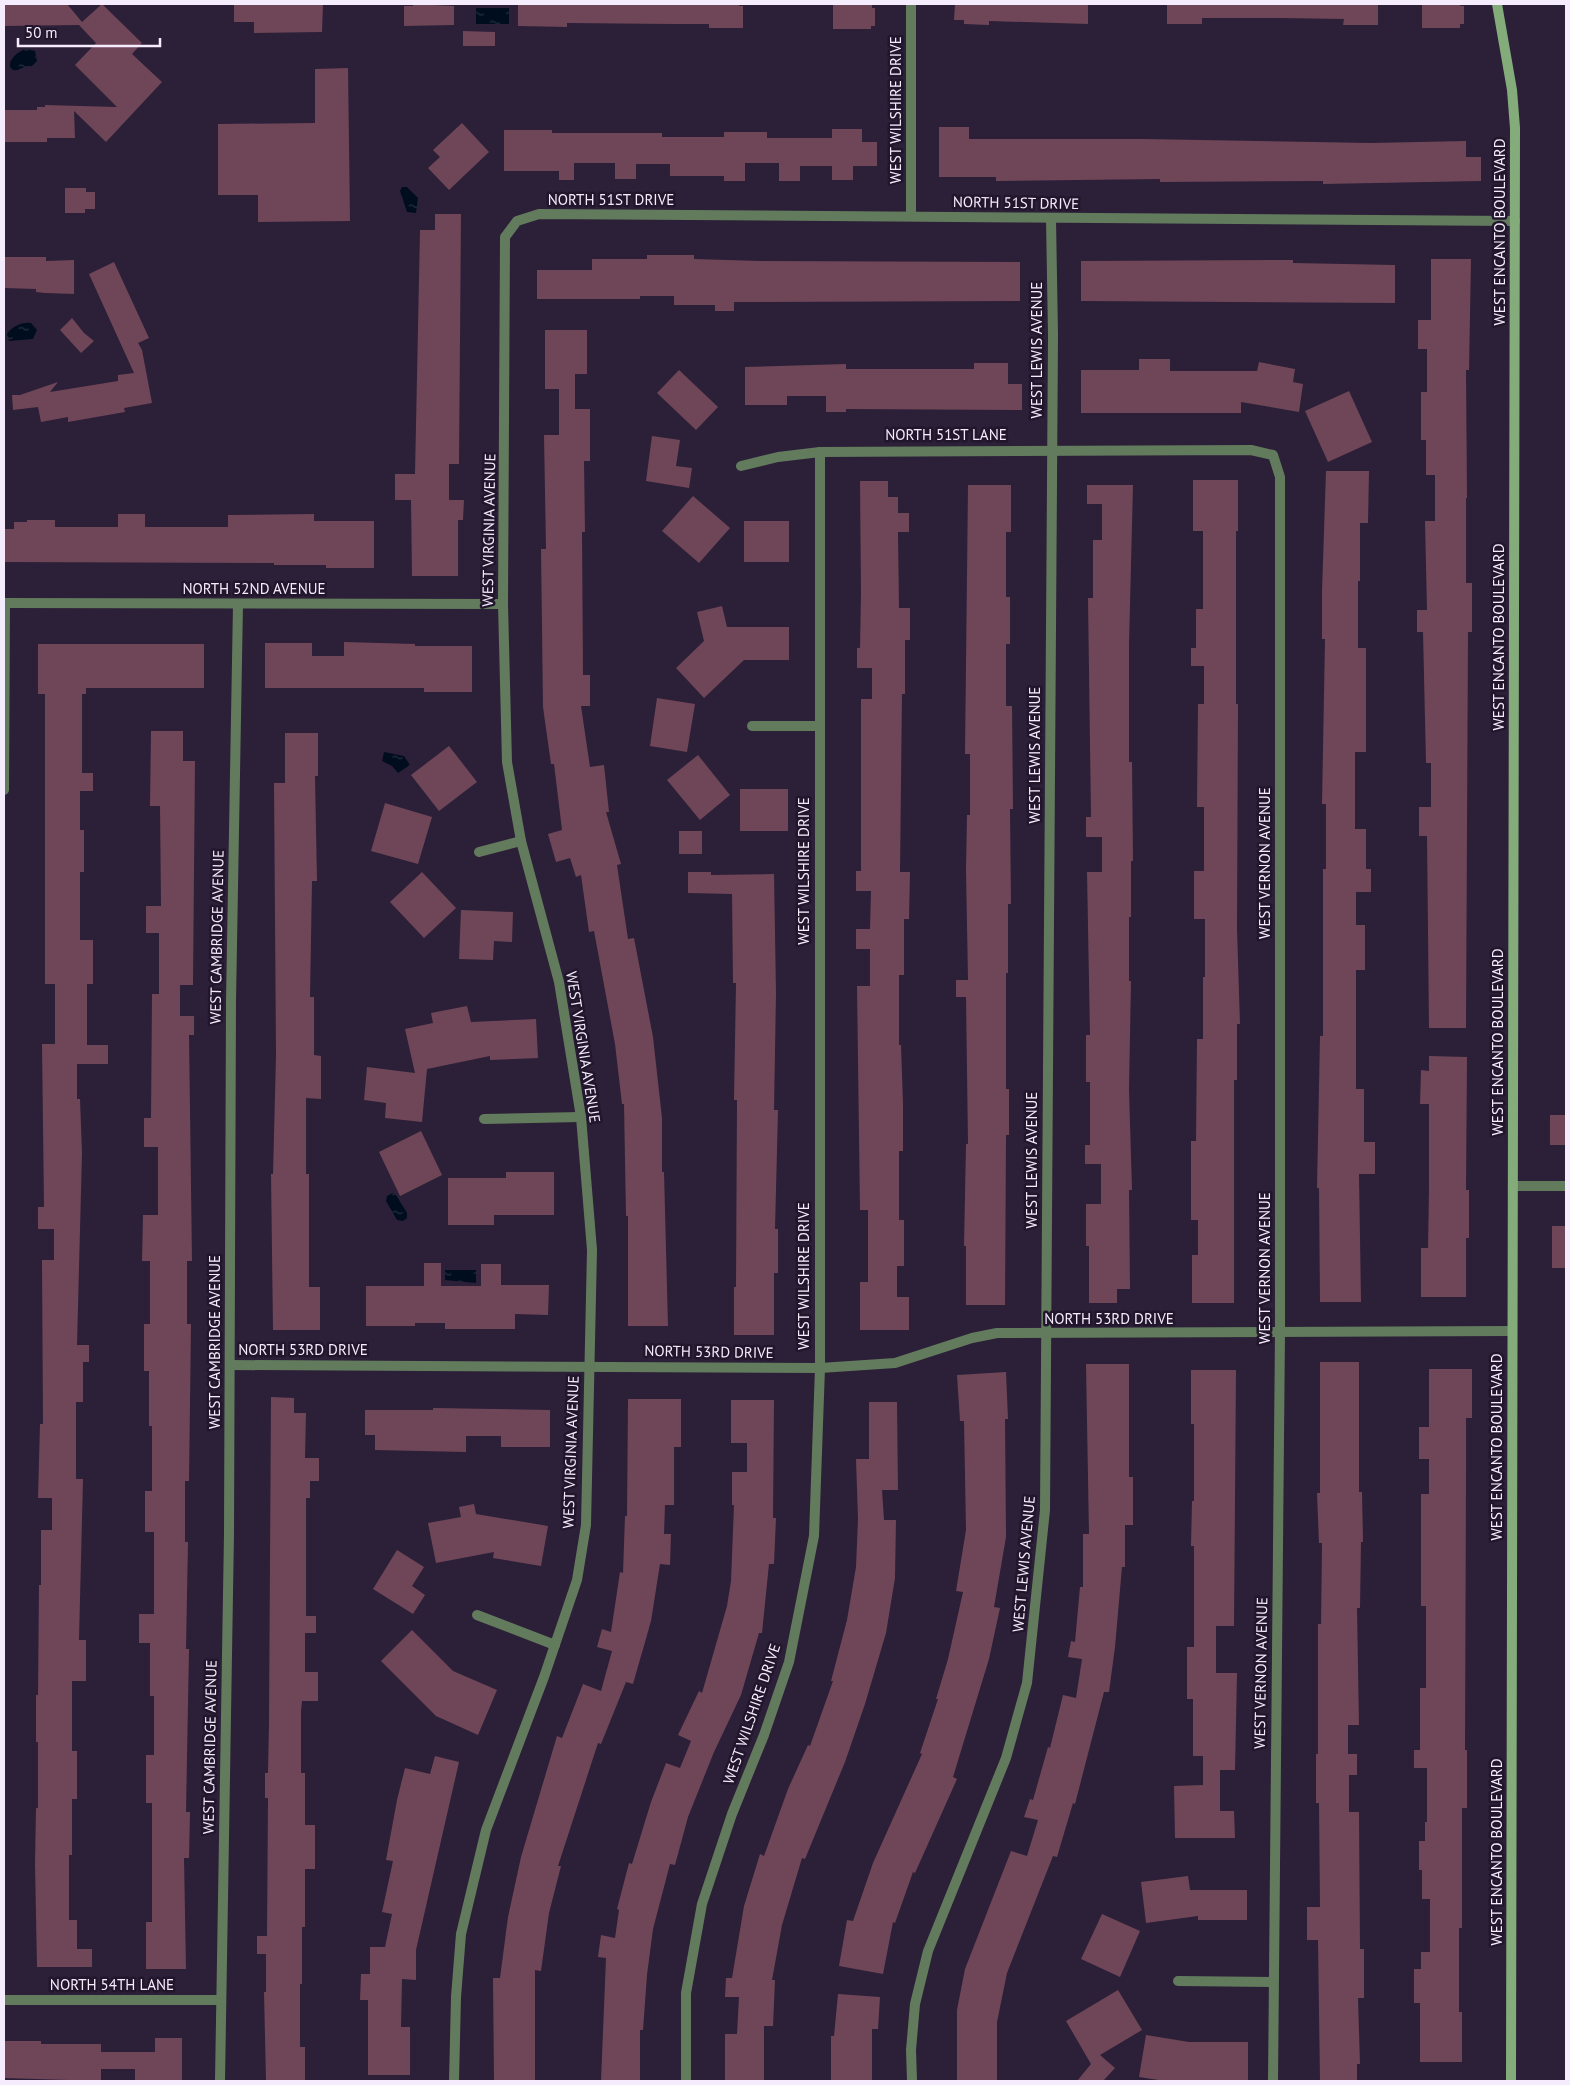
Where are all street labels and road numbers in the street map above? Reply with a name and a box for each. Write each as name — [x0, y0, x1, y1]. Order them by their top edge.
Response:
street label: WEST WILSHIRE DRIVE — [886, 36, 905, 184]
street label: WEST ENCANTO BOULEVARD — [1490, 138, 1509, 326]
street label: NORTH 51ST DRIVE — [548, 190, 674, 209]
street label: NORTH 51ST DRIVE — [953, 192, 1079, 213]
street label: WEST LEWIS AVENUE — [1027, 282, 1046, 418]
street label: NORTH 51ST LANE — [885, 425, 1007, 444]
street label: WEST VIRGINIA AVENUE — [478, 453, 499, 607]
street label: WEST ENCANTO BOULEVARD — [1489, 543, 1508, 731]
street label: NORTH 52ND AVENUE — [182, 579, 326, 598]
street label: WEST LEWIS AVENUE — [1025, 687, 1044, 823]
street label: WEST VERNON AVENUE — [1255, 787, 1274, 939]
street label: WEST WILSHIRE DRIVE — [794, 797, 813, 945]
street label: WEST CAMBRIDGE AVENUE — [205, 850, 228, 1024]
street label: WEST ENCANTO BOULEVARD — [1488, 948, 1507, 1136]
street label: WEST VIRGINIA AVENUE — [562, 970, 605, 1124]
street label: WEST LEWIS AVENUE — [1022, 1092, 1041, 1228]
street label: WEST VERNON AVENUE — [1255, 1192, 1274, 1344]
street label: WEST WILSHIRE DRIVE — [794, 1202, 813, 1350]
street label: WEST CAMBRIDGE AVENUE — [205, 1255, 224, 1429]
street label: NORTH 53RD DRIVE — [1044, 1309, 1174, 1328]
street label: NORTH 53RD DRIVE — [238, 1340, 368, 1359]
street label: NORTH 53RD DRIVE — [644, 1341, 774, 1362]
street label: WEST ENCANTO BOULEVARD — [1487, 1353, 1506, 1541]
street label: WEST VIRGINIA AVENUE — [558, 1375, 583, 1529]
street label: WEST LEWIS AVENUE — [1008, 1495, 1039, 1633]
street label: WEST VERNON AVENUE — [1250, 1597, 1271, 1749]
street label: WEST WILSHIRE DRIVE — [719, 1641, 785, 1787]
street label: WEST CAMBRIDGE AVENUE — [198, 1660, 221, 1834]
street label: WEST ENCANTO BOULEVARD — [1487, 1758, 1506, 1946]
street label: NORTH 54TH LANE — [50, 1975, 174, 1994]

